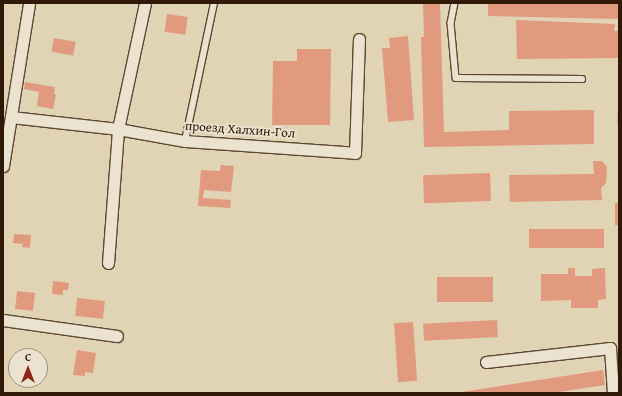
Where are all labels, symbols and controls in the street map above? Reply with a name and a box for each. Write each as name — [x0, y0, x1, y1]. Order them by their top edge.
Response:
street label: проезд Халхин-Гол — [184, 118, 296, 142]
north arrow — [8, 348, 48, 388]
text: С — [25, 349, 31, 365]

